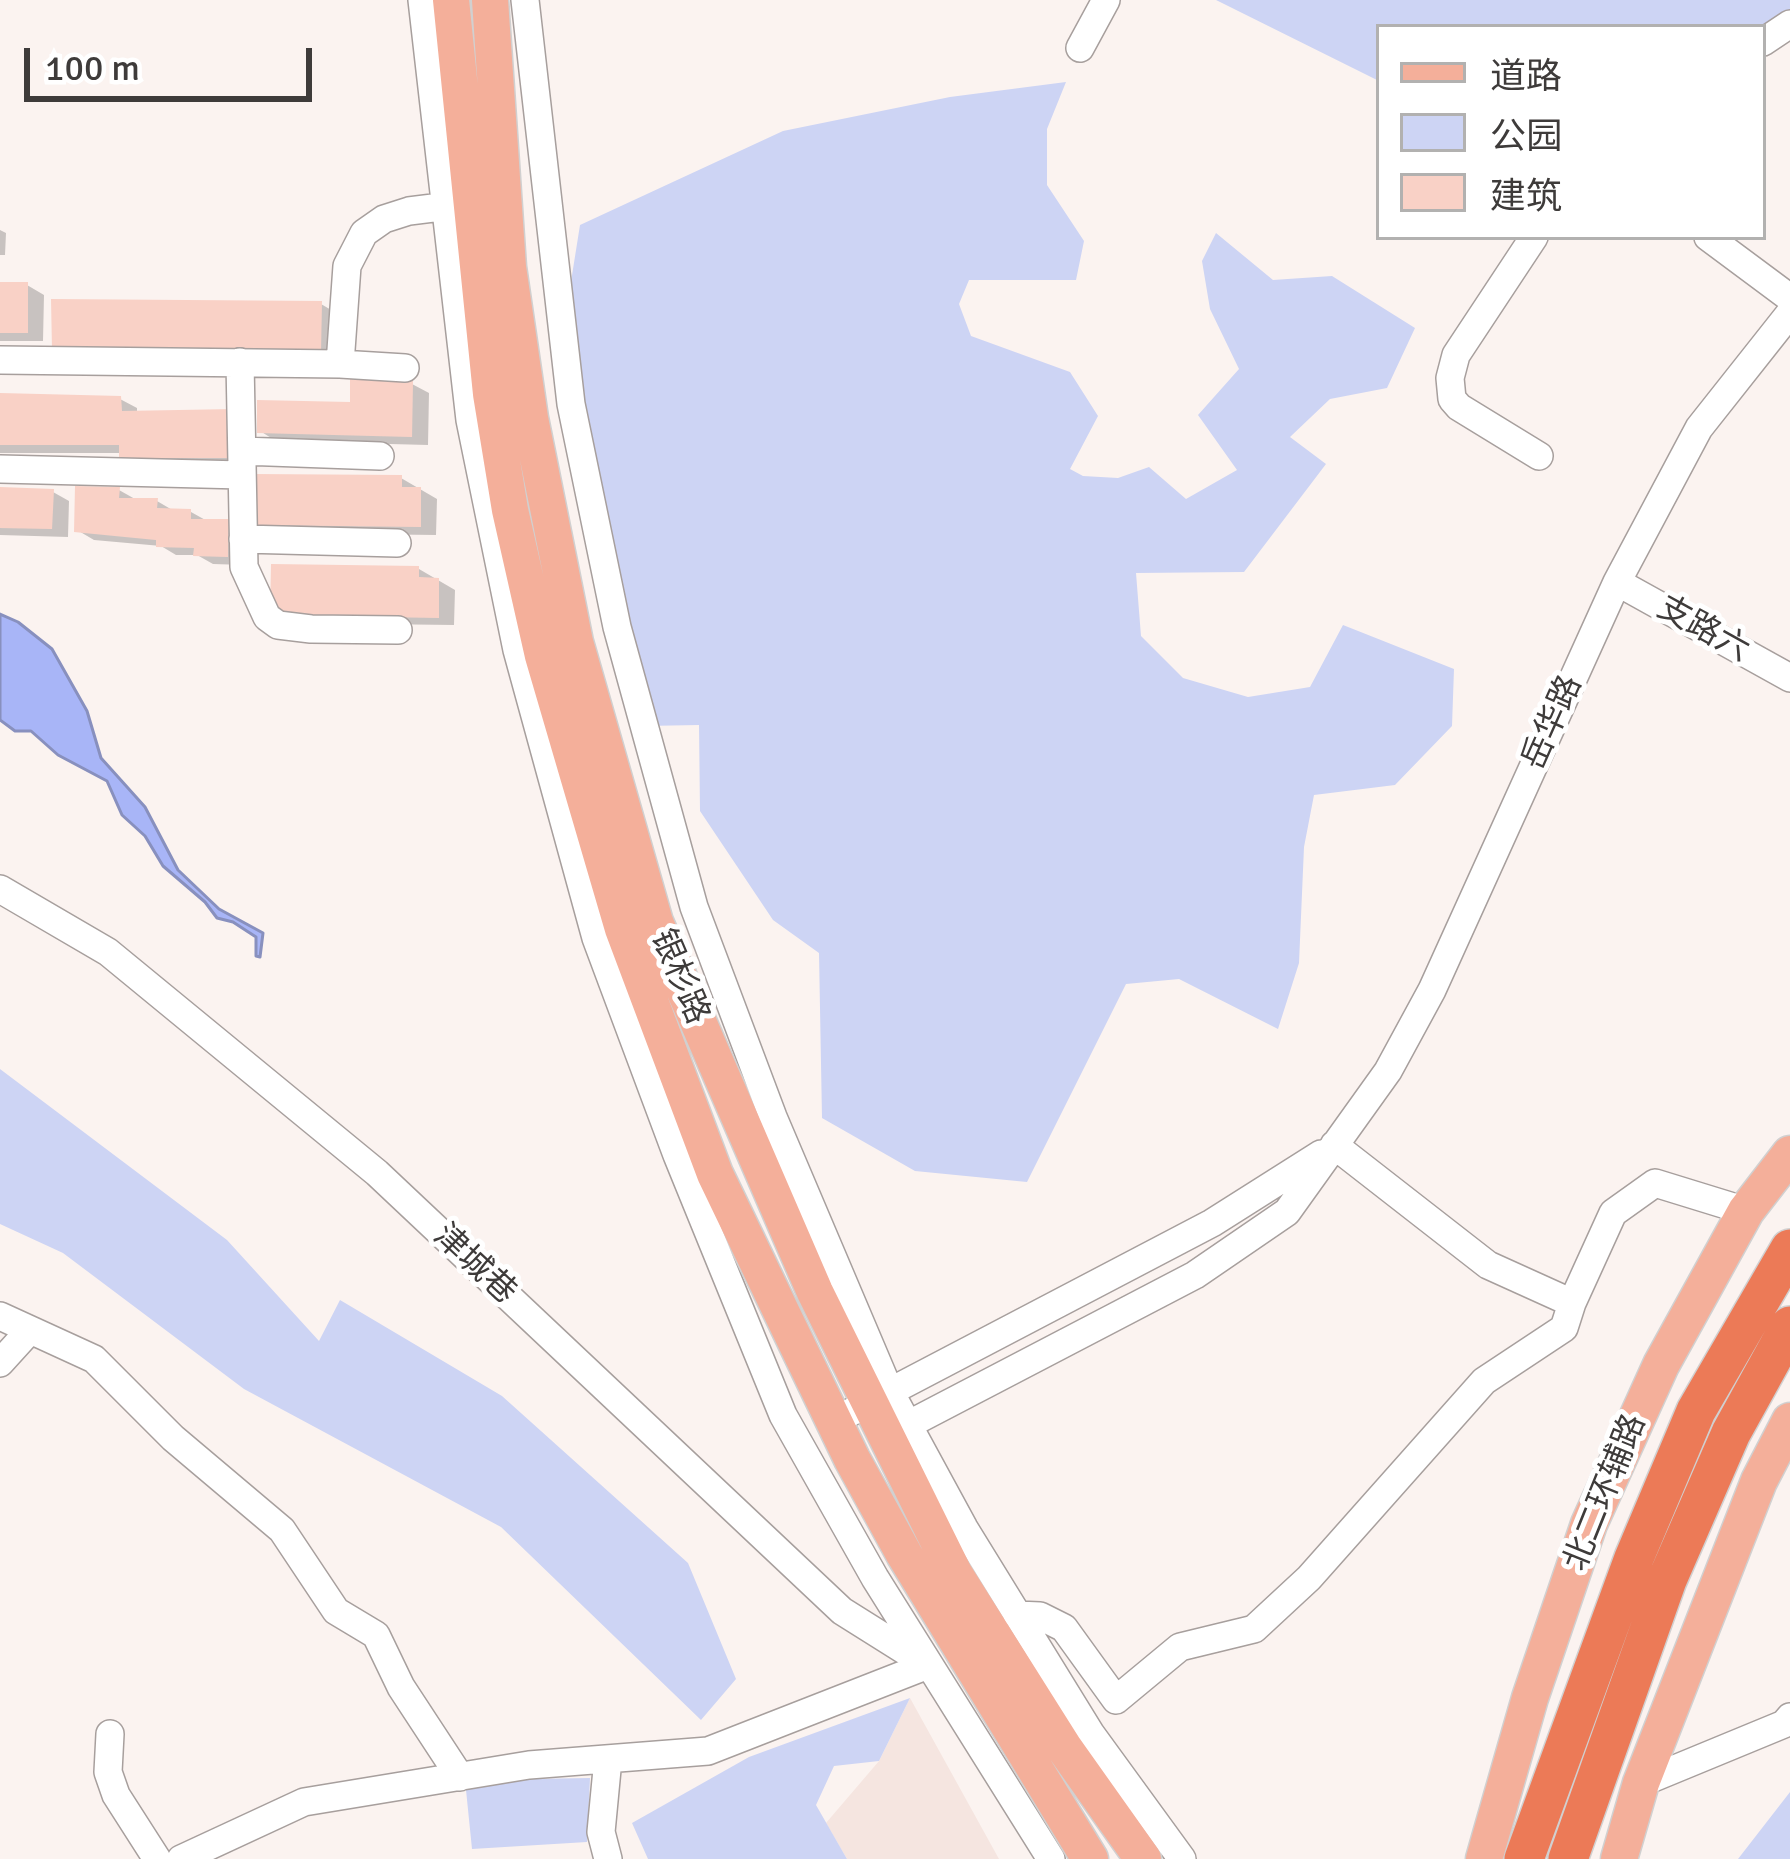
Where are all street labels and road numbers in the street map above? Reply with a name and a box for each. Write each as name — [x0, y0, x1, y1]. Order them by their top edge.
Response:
street label: 支路六 — [1650, 589, 1756, 671]
street label: 岳华路 — [1515, 670, 1591, 776]
street label: 银杉路 — [641, 924, 717, 1030]
street label: 津城巷 — [424, 1217, 524, 1313]
street label: 北二环辅路 — [1557, 1409, 1655, 1577]

